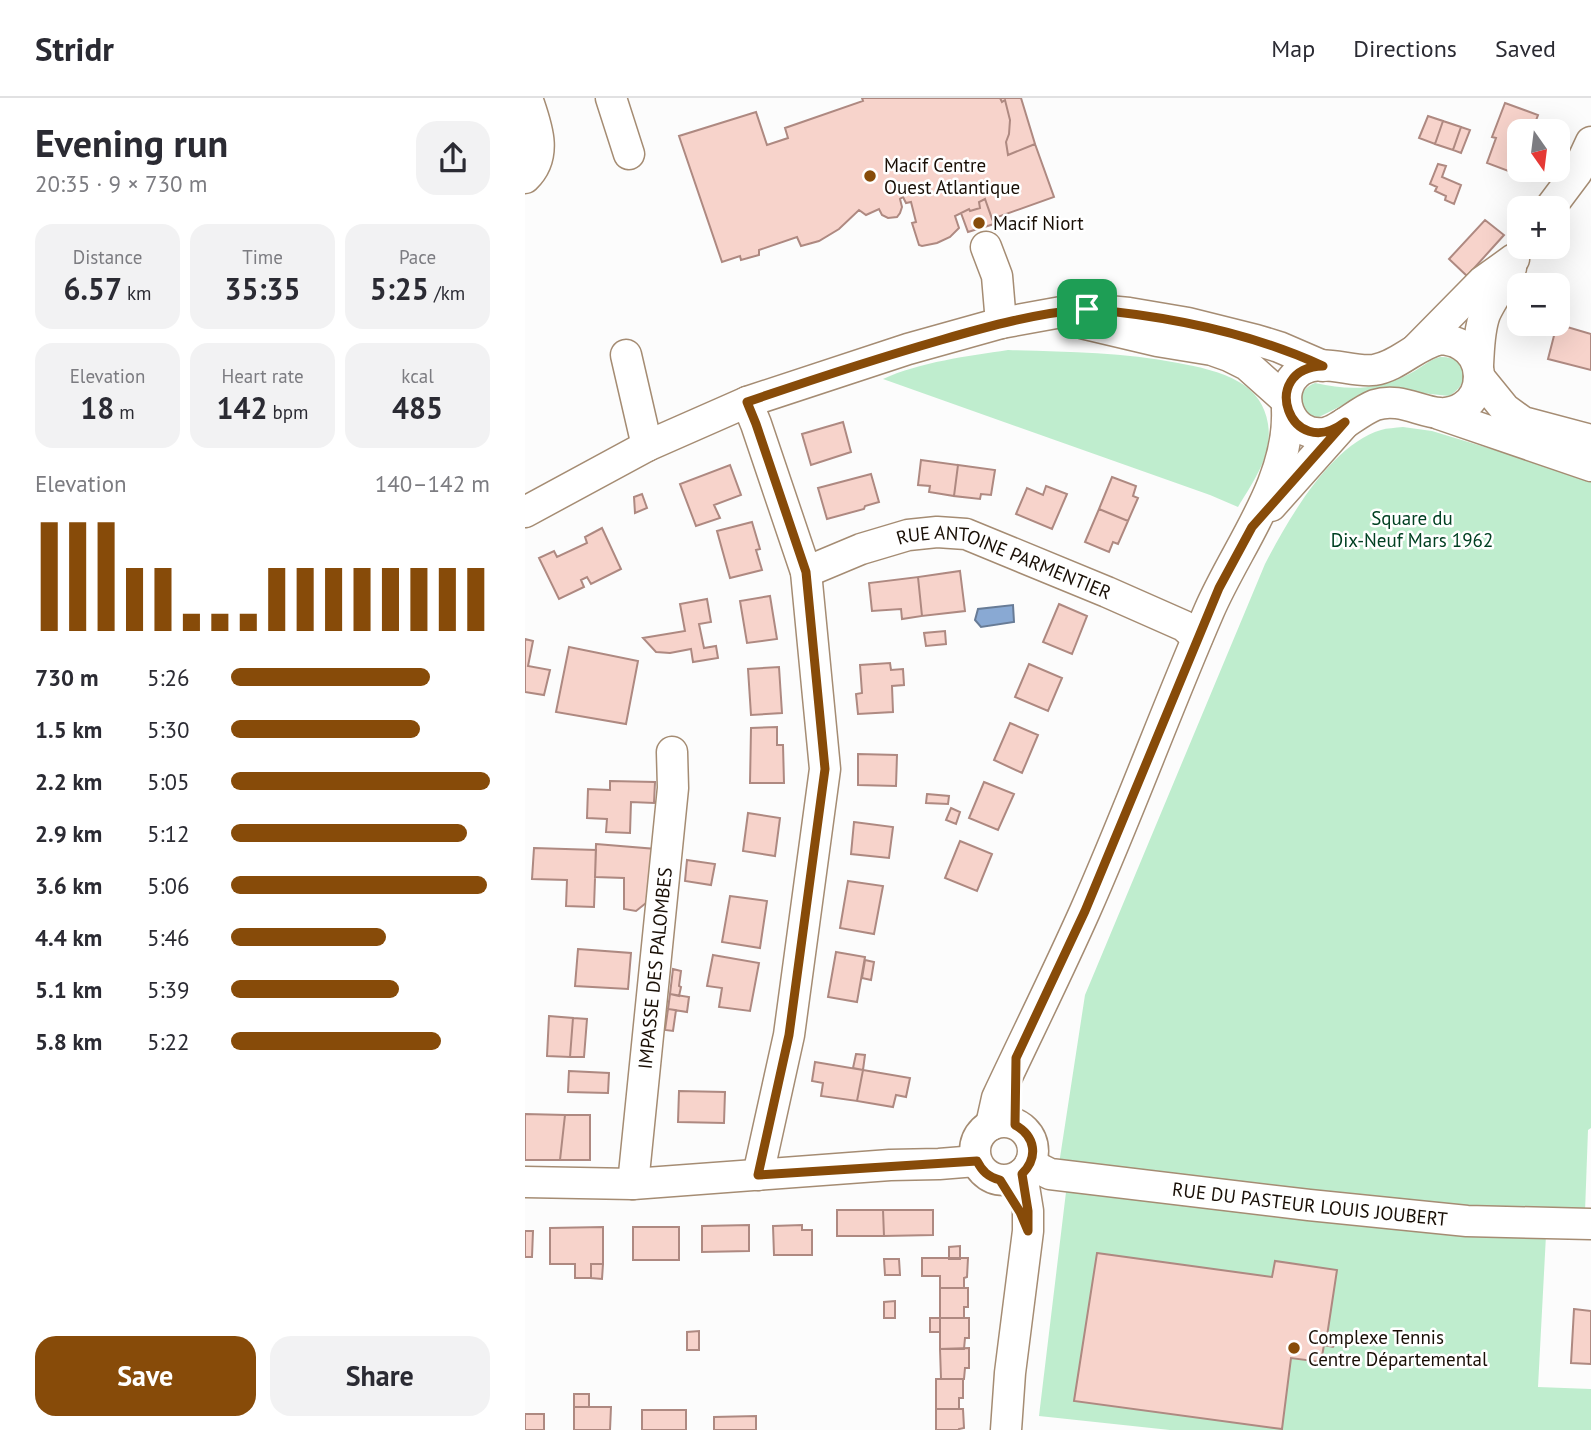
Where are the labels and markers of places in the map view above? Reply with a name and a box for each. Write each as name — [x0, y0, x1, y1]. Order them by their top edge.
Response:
place label: Macif Centre Ouest Atlantique — [884, 153, 1020, 199]
marker: Macif Centre Ouest Atlantique — [862, 168, 878, 184]
place label: Macif Niort — [993, 211, 1084, 235]
marker: Macif Niort — [971, 215, 987, 231]
pin — [1057, 279, 1117, 339]
place label: Complexe Tennis Centre Départemental — [1308, 1325, 1488, 1371]
marker: Complexe Tennis Centre Départemental — [1286, 1340, 1302, 1356]

